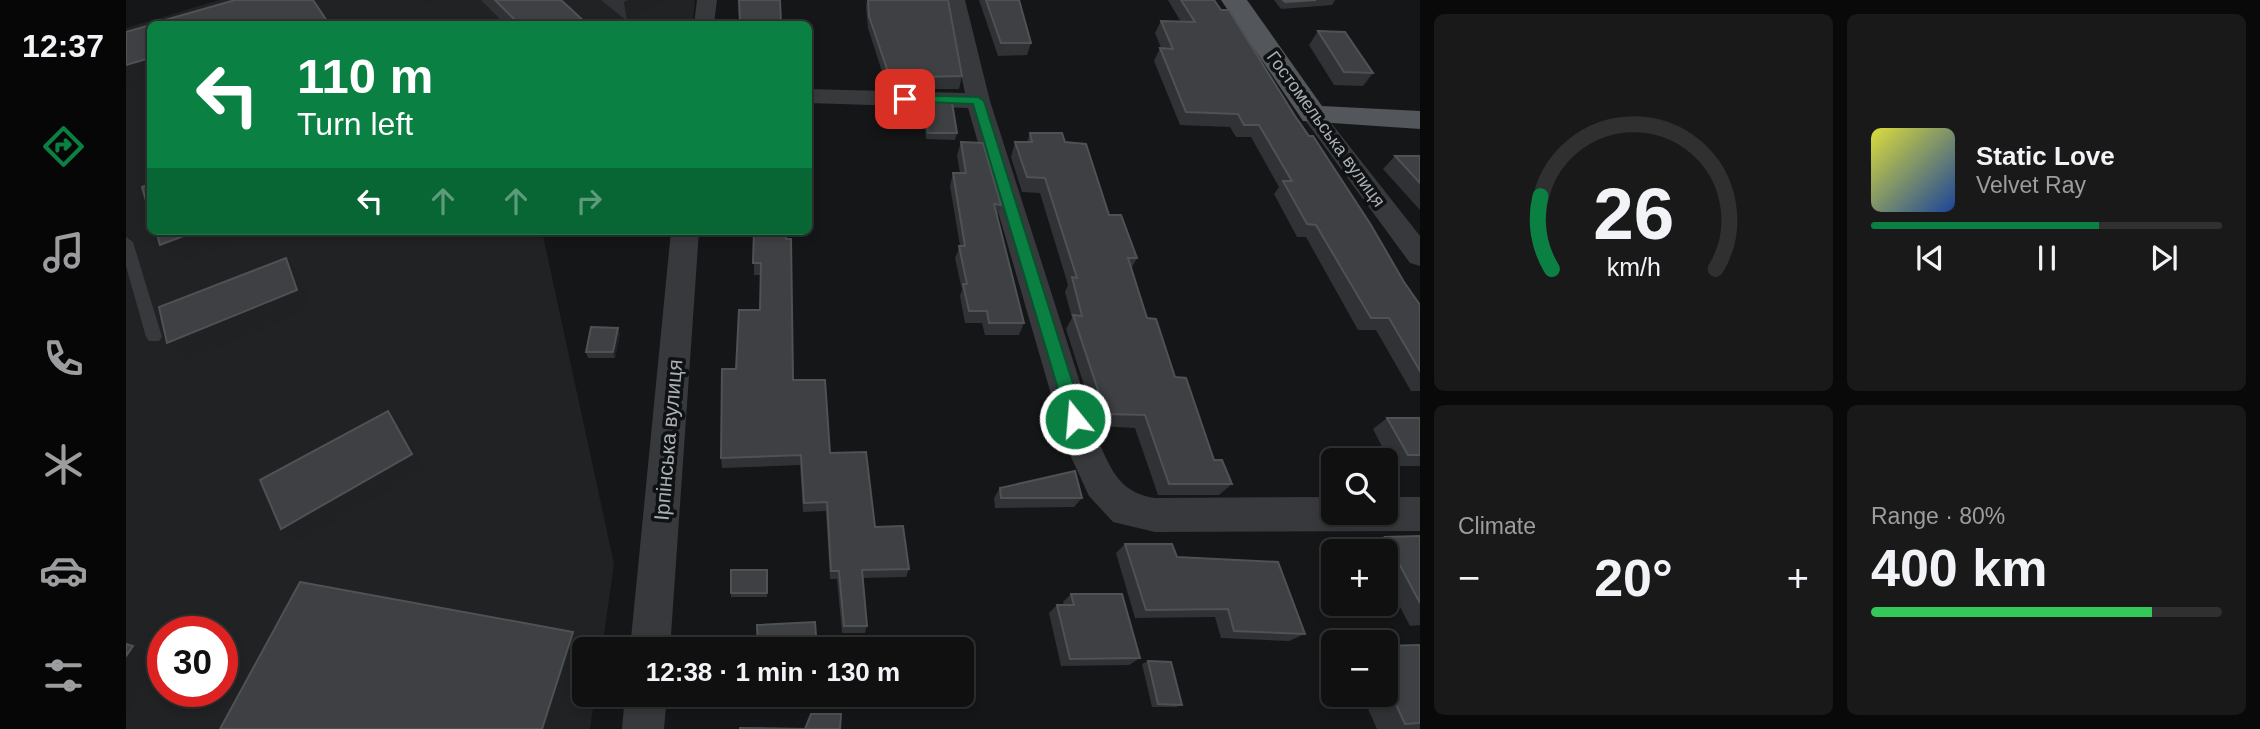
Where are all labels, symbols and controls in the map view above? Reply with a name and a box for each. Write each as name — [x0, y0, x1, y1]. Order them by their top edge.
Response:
text: 12:37 — [22, 28, 104, 64]
street label: Гостомельська вулиця — [1263, 47, 1389, 211]
icon: left — [182, 49, 273, 140]
text: 110 m — [297, 49, 433, 103]
pin — [875, 69, 935, 129]
icon: arrive — [886, 80, 924, 118]
text: Turn left — [297, 106, 413, 142]
icon: directions — [39, 122, 88, 171]
text: Static Love — [1976, 141, 2115, 171]
text: Velvet Ray — [1976, 172, 2086, 198]
text: 26 — [1593, 173, 1674, 254]
icon: left — [351, 182, 389, 220]
icon: ahead — [424, 182, 462, 220]
icon: ahead — [497, 182, 535, 220]
icon: right — [570, 182, 608, 220]
icon: music — [39, 228, 88, 277]
icon: previous — [1911, 239, 1949, 277]
icon: pause — [2028, 239, 2066, 277]
icon: next — [2145, 239, 2183, 277]
text: km/h — [1606, 253, 1661, 281]
icon: phone — [39, 334, 88, 383]
street label: Ірпінська вулиця — [649, 358, 687, 522]
position arrow — [1038, 382, 1112, 456]
icon: climate — [39, 440, 88, 489]
map controls — [1321, 448, 1398, 707]
button: search — [1321, 448, 1398, 525]
text: Range · 80% — [1871, 503, 2005, 529]
text: Climate — [1458, 513, 1536, 539]
button: + — [1321, 539, 1398, 616]
text: 400 km — [1871, 539, 2047, 597]
icon: car — [39, 546, 88, 595]
text: 20° — [1594, 549, 1673, 607]
text: − — [1458, 557, 1480, 599]
text: + — [1787, 557, 1809, 599]
speed limit sign: 30 — [147, 616, 238, 707]
button: − — [1321, 630, 1398, 707]
icon: filters — [39, 651, 88, 700]
text: 12:38 · 1 min · 130 m — [646, 657, 900, 687]

